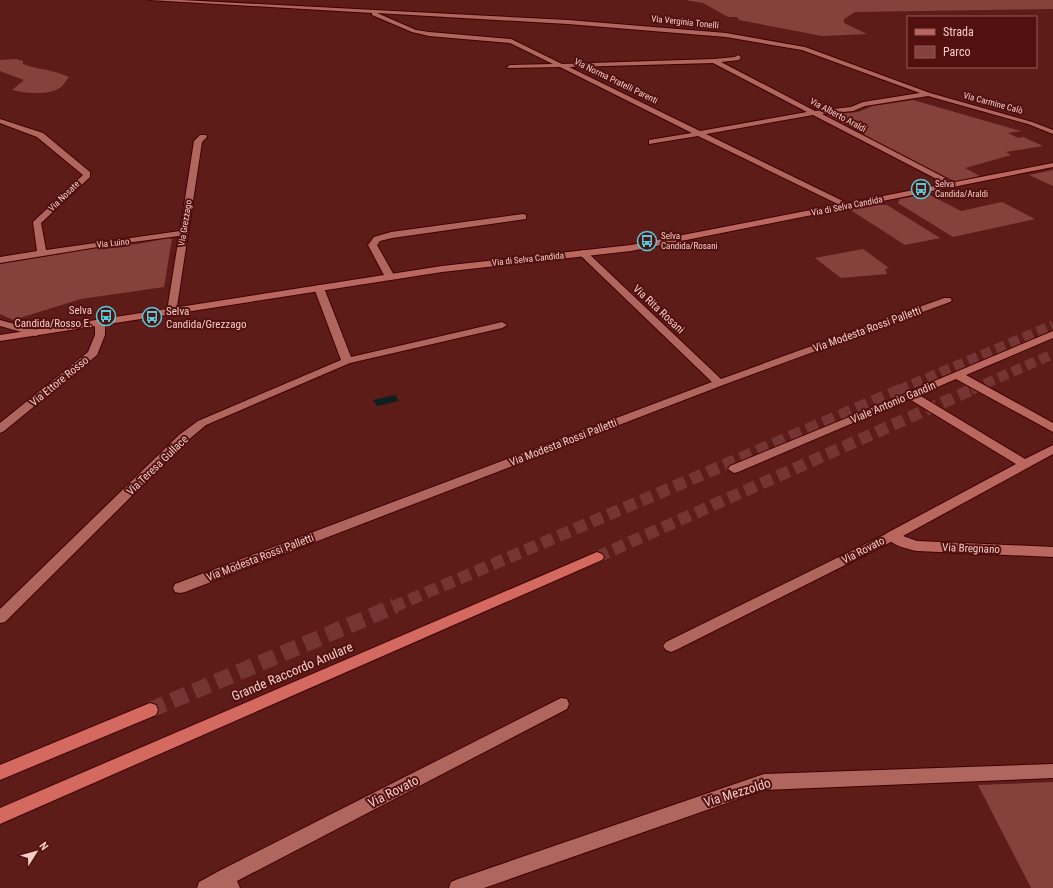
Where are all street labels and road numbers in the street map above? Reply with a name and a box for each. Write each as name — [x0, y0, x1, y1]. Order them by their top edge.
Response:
street label: Via Verginia Tonelli — [651, 13, 719, 31]
street label: Via Norma Pratelli Parenti — [573, 56, 659, 106]
street label: Via Carmine Calò — [962, 90, 1024, 116]
street label: Via Alberto Araldi — [808, 96, 868, 134]
street label: Via Nosate — [47, 179, 81, 213]
street label: Via di Selva Candida — [811, 194, 883, 218]
street label: Via Grezzago — [176, 199, 194, 247]
street label: Via Luino — [96, 236, 130, 250]
street label: Via di Selva Candida — [492, 250, 564, 268]
street label: Via Rita Rosani — [630, 282, 687, 336]
street label: Via Modesta Rossi Palletti — [811, 304, 923, 355]
street label: Via Ettore Rosso — [27, 353, 92, 409]
street label: Viale Antonio Gandin — [849, 379, 938, 426]
street label: Via Modesta Rossi Palletti — [508, 416, 619, 469]
street label: Via Teresa Gullace — [124, 433, 191, 498]
street label: Via Modesta Rossi Palletti — [205, 531, 316, 584]
street label: Via Rovato — [840, 534, 887, 567]
street label: Via Bregnano — [942, 541, 1001, 556]
street label: Grande Raccordo Anulare — [229, 639, 355, 704]
street label: Via Rovato — [365, 772, 421, 811]
street label: Via Mezzoldo — [702, 775, 772, 810]

